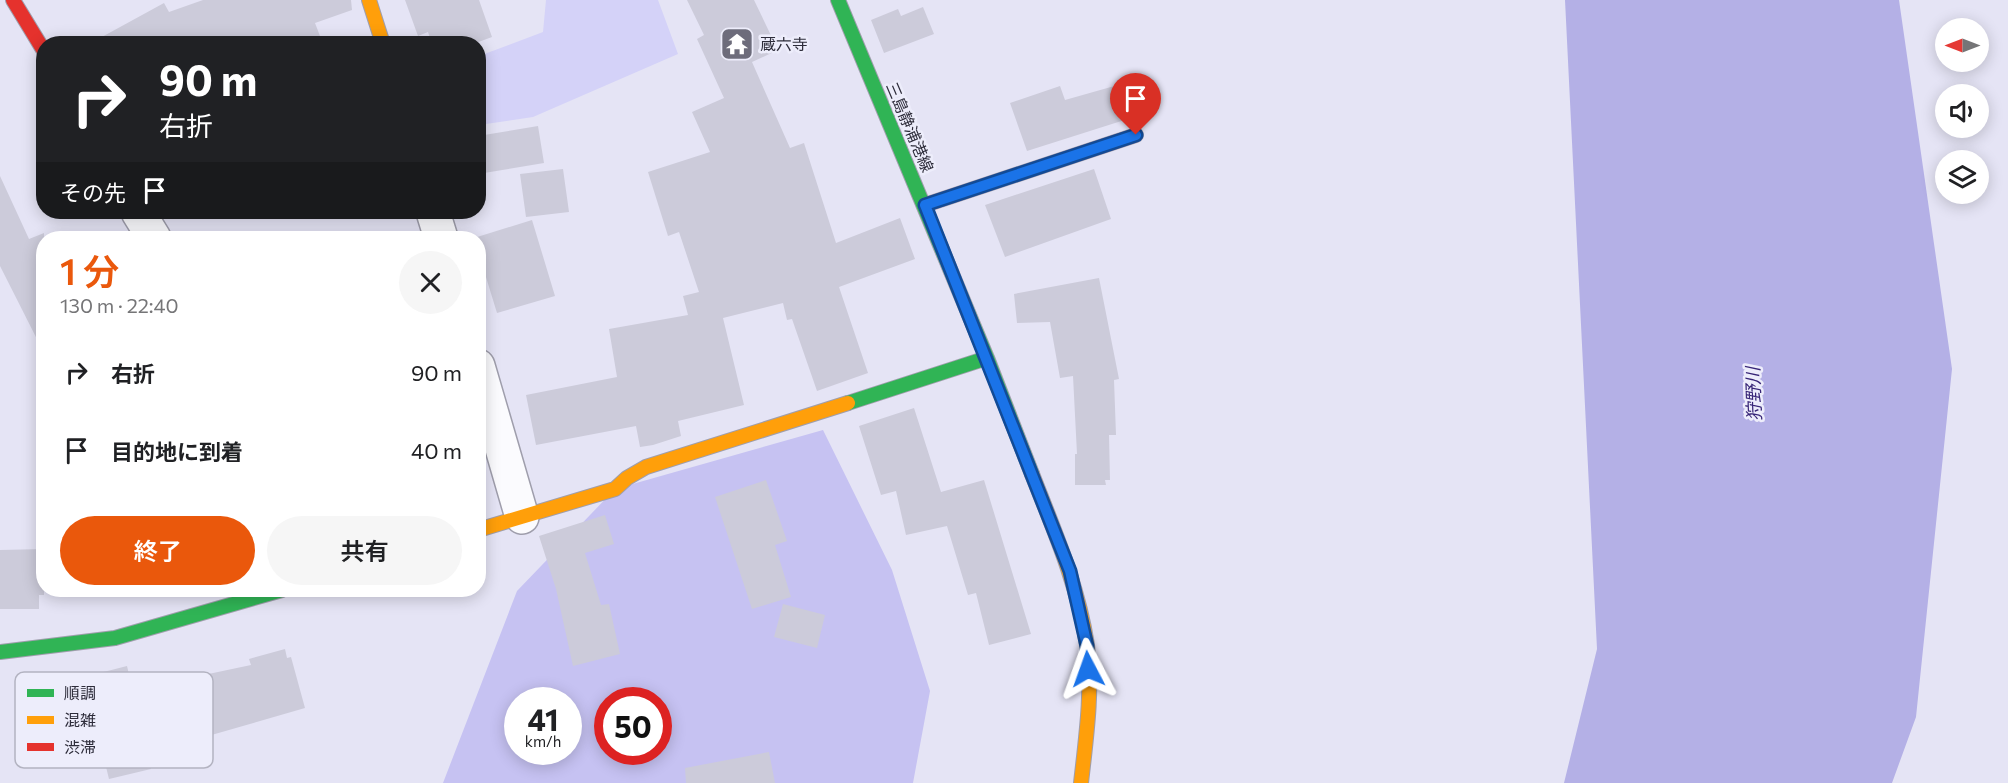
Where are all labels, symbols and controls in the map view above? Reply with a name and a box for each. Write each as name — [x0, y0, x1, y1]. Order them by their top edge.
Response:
north arrow — [1935, 18, 1989, 72]
map controls — [1935, 18, 1989, 204]
temple icon: 蔵六寺 — [719, 26, 755, 62]
place label: 蔵六寺 — [760, 34, 808, 53]
text: 90 m — [159, 53, 258, 105]
icon: right — [60, 60, 138, 138]
pin — [1110, 73, 1161, 135]
street label: 三島静浦港線 — [883, 79, 938, 175]
icon: arrive — [1119, 82, 1152, 115]
button: sound — [1935, 84, 1989, 138]
text: 右折 — [159, 109, 213, 142]
button: layers — [1935, 150, 1989, 204]
icon: arrive — [138, 174, 171, 207]
text: その先 — [60, 179, 126, 206]
text: 1 分 — [60, 248, 119, 292]
button: close — [399, 251, 462, 314]
text: 130 m · 22:40 — [60, 293, 179, 317]
icon: right — [60, 356, 93, 389]
text: 90 m — [411, 359, 462, 386]
text: 右折 — [111, 360, 155, 387]
water label: 狩野川 — [1741, 365, 1765, 421]
icon: arrive — [60, 434, 93, 467]
text: 40 m — [411, 437, 462, 464]
text: 目的地に到着 — [111, 438, 243, 465]
button: 終了 — [60, 516, 255, 585]
button: 共有 — [267, 516, 462, 585]
position arrow — [1056, 637, 1120, 701]
legend — [15, 672, 213, 768]
text: 順調 — [64, 683, 96, 702]
speed limit sign: 50 — [594, 687, 672, 765]
text: 41 — [527, 700, 559, 737]
text: 混雑 — [64, 710, 96, 729]
text: km/h — [525, 732, 561, 750]
text: 渋滞 — [64, 737, 96, 756]

